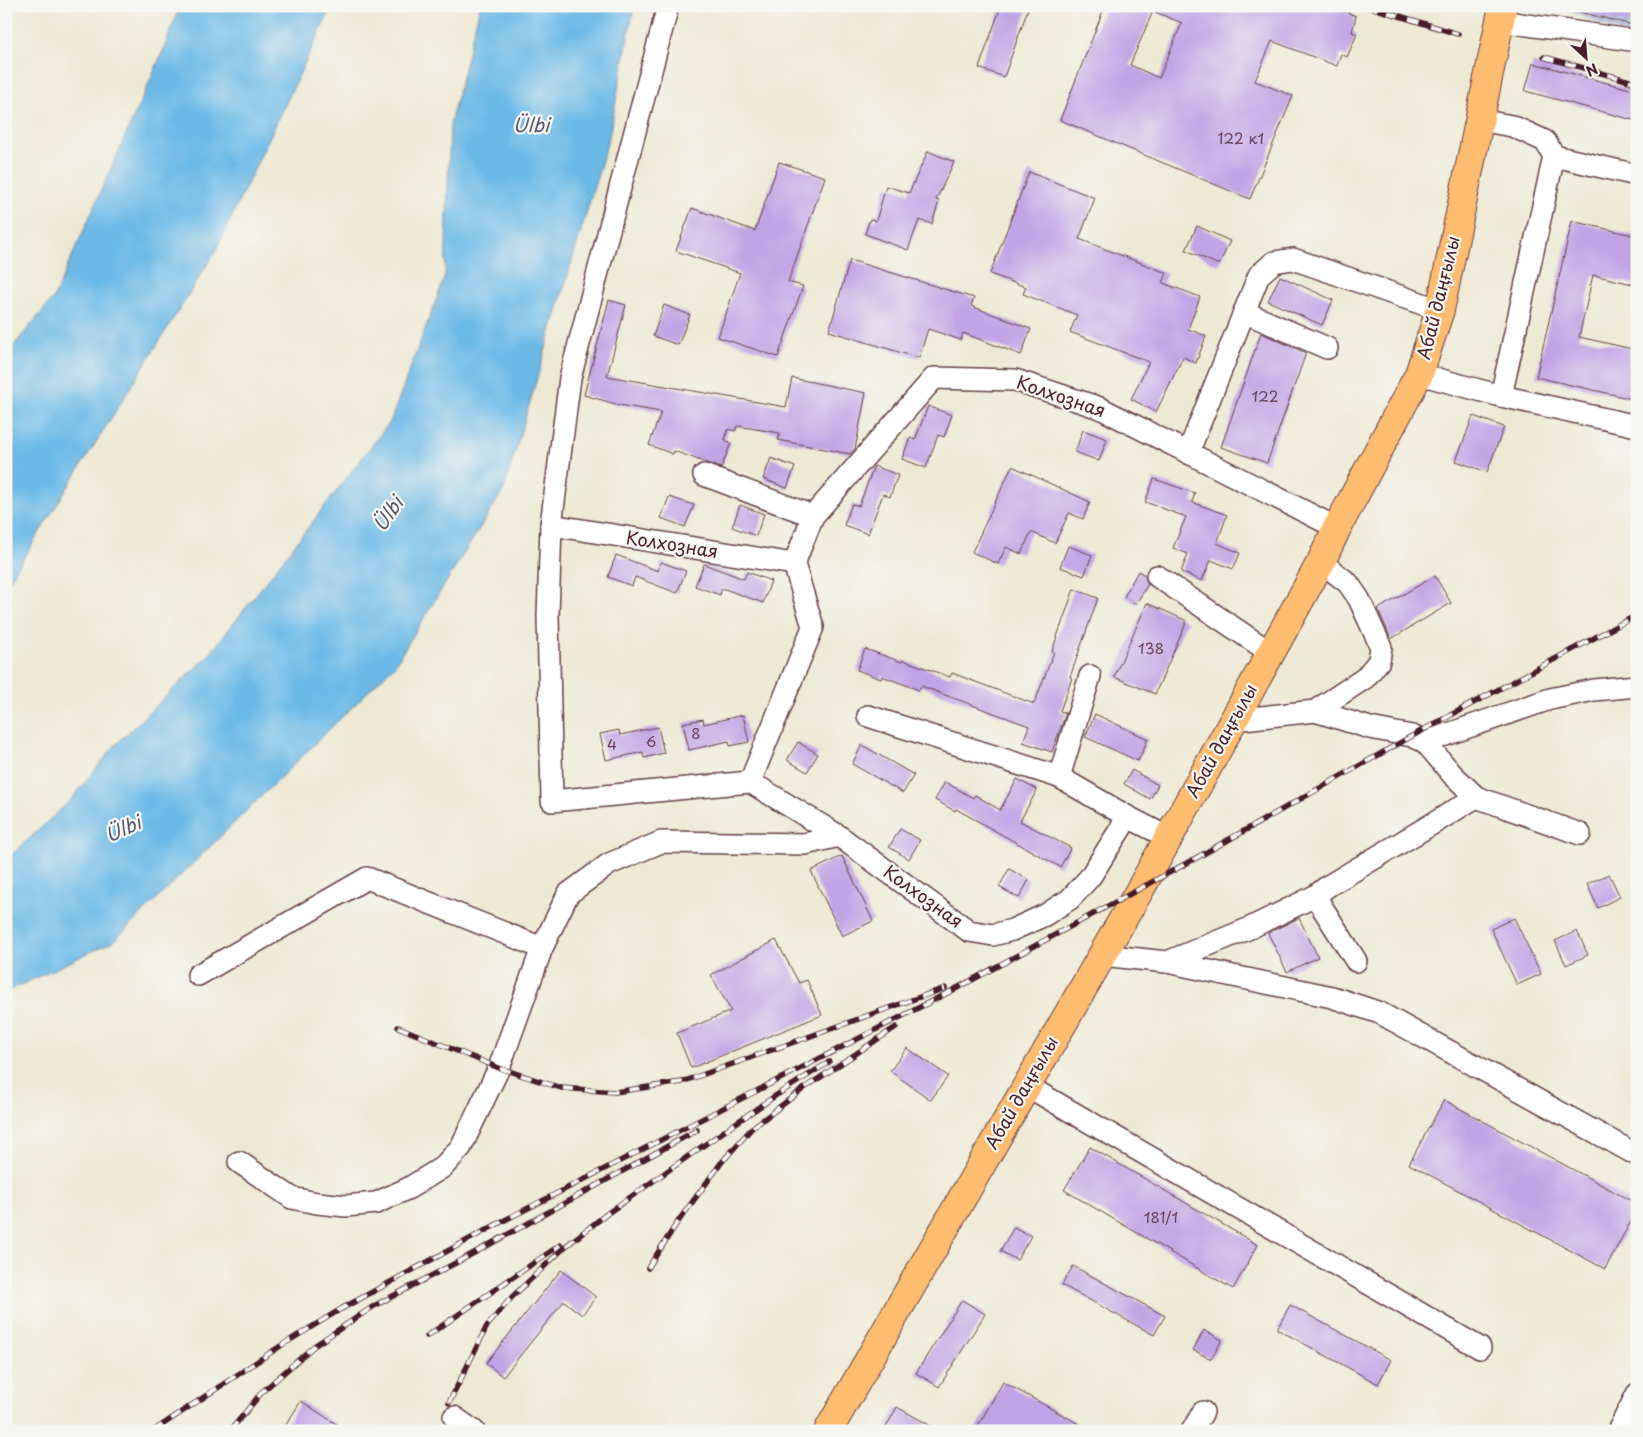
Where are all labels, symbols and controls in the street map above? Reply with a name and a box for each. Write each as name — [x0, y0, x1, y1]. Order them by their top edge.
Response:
north arrow — [1560, 32, 1610, 82]
text: N — [1582, 58, 1602, 82]
water label: Ülbi — [513, 110, 552, 138]
house number: 122 к1 — [1218, 126, 1264, 149]
street label: Абай даңғылы — [1409, 233, 1466, 362]
street label: Колхозная — [1013, 368, 1110, 423]
house number: 122 — [1252, 384, 1278, 407]
water label: Ülbi — [365, 488, 411, 536]
street label: Колхозная — [624, 523, 720, 564]
house number: 138 — [1138, 636, 1164, 659]
street label: Абай даңғылы — [1178, 678, 1263, 802]
house number: 8 — [691, 721, 701, 744]
house number: 6 — [646, 729, 656, 752]
house number: 4 — [607, 732, 617, 755]
water label: Ülbi — [100, 807, 147, 848]
street label: Колхозная — [878, 858, 969, 934]
street label: Абай даңғылы — [977, 1031, 1064, 1154]
house number: 181/1 — [1144, 1205, 1178, 1228]

